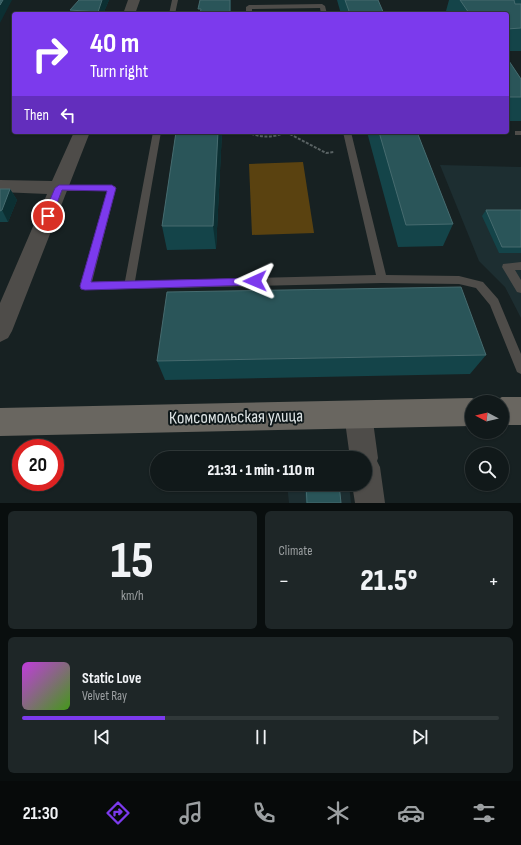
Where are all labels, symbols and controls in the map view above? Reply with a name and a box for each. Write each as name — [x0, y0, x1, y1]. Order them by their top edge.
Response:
text: 40 m — [90, 27, 139, 60]
icon: right — [24, 28, 76, 80]
text: Turn right — [90, 61, 148, 82]
icon: left — [57, 104, 79, 126]
text: Then — [24, 106, 49, 125]
pin — [31, 199, 65, 233]
icon: arrive — [37, 205, 59, 227]
position arrow — [234, 260, 276, 302]
north arrow — [465, 395, 509, 439]
map controls — [465, 395, 509, 491]
street label: Комсомольская улица — [169, 405, 303, 429]
speed limit sign: 20 — [12, 439, 64, 491]
button: search — [465, 447, 509, 491]
text: 21:31 · 1 min · 110 m — [207, 461, 315, 480]
text: 15 — [111, 530, 154, 593]
text: Climate — [279, 543, 312, 559]
text: 21.5° — [360, 563, 417, 599]
text: − — [279, 568, 289, 595]
text: + — [488, 568, 499, 595]
text: km/h — [121, 588, 143, 604]
text: Static Love — [82, 669, 141, 688]
text: Velvet Ray — [82, 688, 127, 704]
icon: previous — [91, 726, 113, 748]
icon: pause — [250, 726, 272, 748]
icon: next — [409, 726, 431, 748]
icon: directions — [104, 799, 132, 827]
icon: music — [177, 799, 205, 827]
icon: phone — [250, 799, 278, 827]
icon: climate — [324, 799, 352, 827]
icon: car — [397, 799, 425, 827]
icon: filters — [470, 799, 498, 827]
text: 21:30 — [23, 803, 58, 824]

